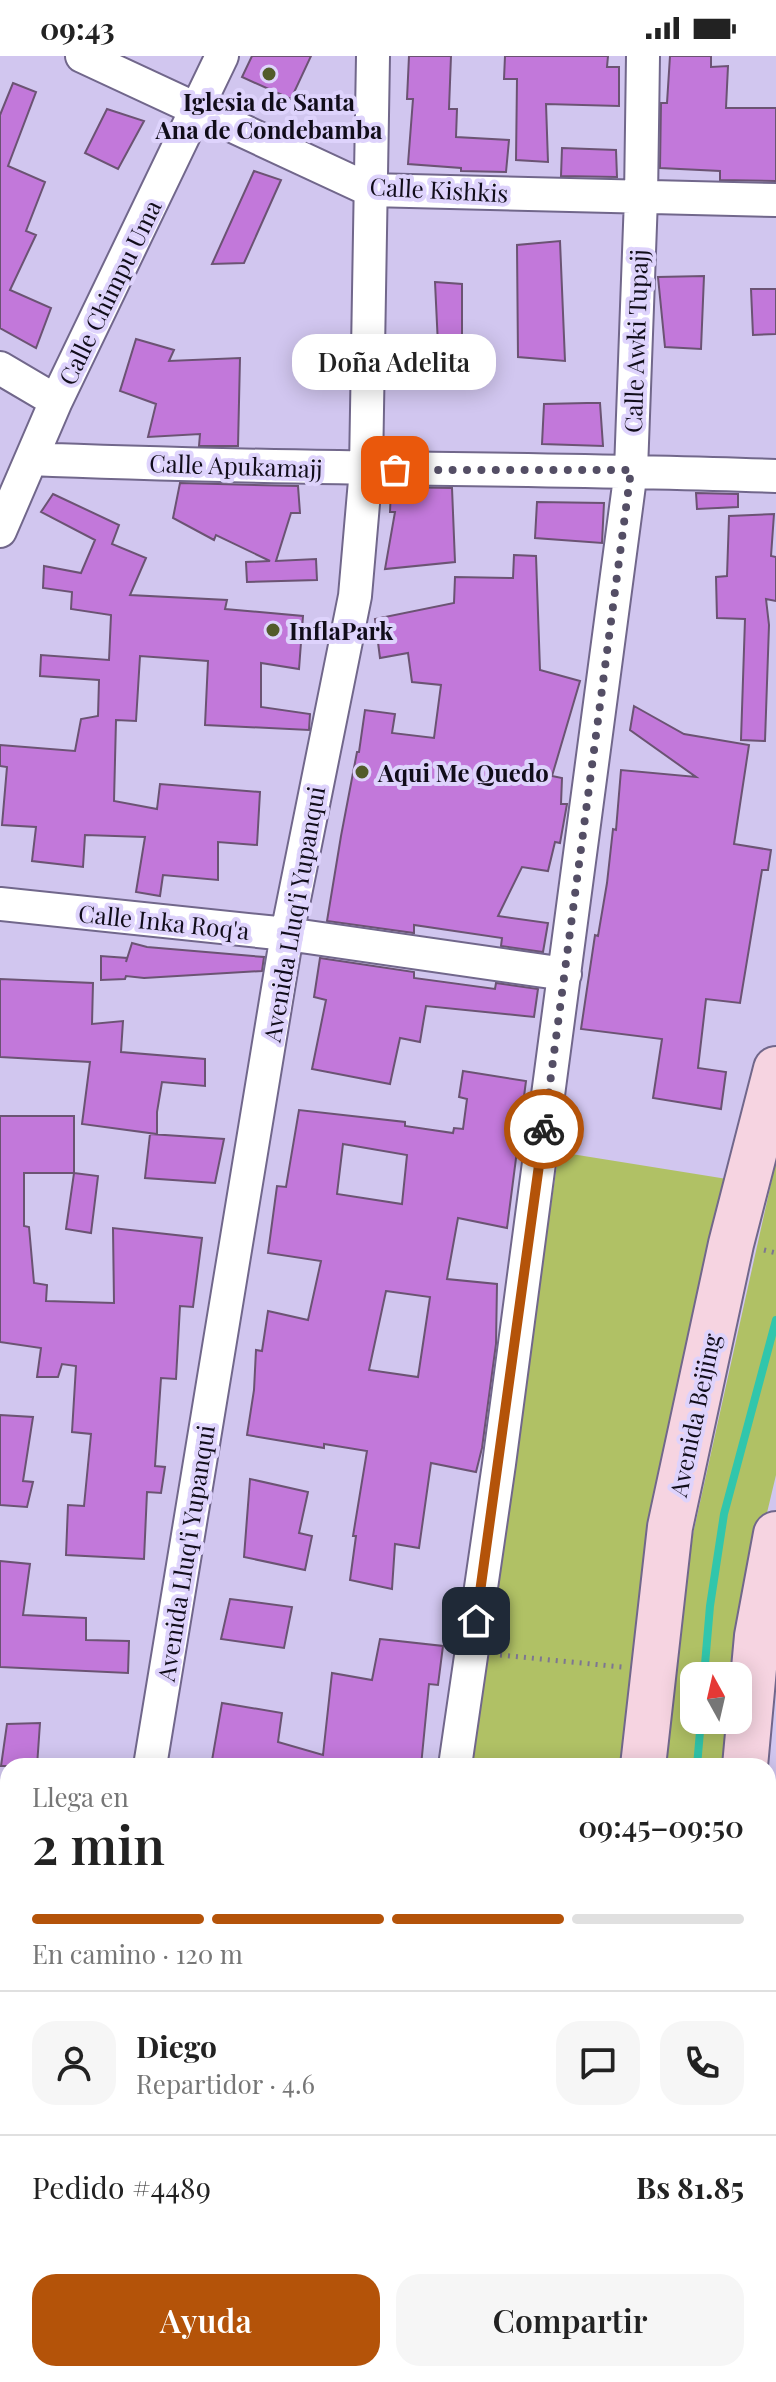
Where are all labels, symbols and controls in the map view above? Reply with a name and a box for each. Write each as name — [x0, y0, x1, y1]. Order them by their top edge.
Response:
text: 09:43 — [40, 8, 115, 48]
marker: Iglesia de Santa Ana de Condebamba — [260, 65, 278, 83]
place label: Iglesia de Santa Ana de Condebamba — [154, 85, 383, 145]
street label: Calle Kishkis — [369, 169, 509, 209]
street label: Calle Chimpu Uma — [50, 194, 168, 390]
street label: Calle Awki Tupajj — [616, 249, 654, 433]
callout: Doña Adelita — [293, 334, 497, 390]
text: Doña Adelita — [318, 344, 470, 379]
pin — [361, 436, 429, 504]
street label: Calle Apukamajj — [149, 446, 323, 484]
icon: bag — [373, 448, 417, 492]
place label: InflaPark — [289, 614, 394, 646]
marker: InflaPark — [264, 621, 282, 639]
place label: Aqui Me Quedo — [377, 756, 549, 788]
marker: Aqui Me Quedo — [353, 763, 371, 781]
street label: Avenida Lluq'i Yupanqui — [255, 784, 331, 1045]
street label: Calle Inka Roq'a — [77, 896, 251, 946]
courier — [504, 1089, 584, 1169]
icon: bike — [522, 1107, 566, 1151]
street label: Avenida Beijing — [661, 1330, 727, 1501]
street label: Avenida Lluq'i Yupanqui — [149, 1423, 221, 1684]
pin — [442, 1587, 510, 1655]
icon: home — [454, 1599, 498, 1643]
north arrow — [680, 1662, 752, 1734]
map controls — [680, 1662, 752, 1734]
text: Llega en — [32, 1779, 129, 1814]
text: 09:45–09:50 — [578, 1806, 744, 1846]
text: 2 min — [32, 1809, 165, 1878]
text: En camino · 120 m — [32, 1936, 243, 1971]
button: person — [32, 2021, 116, 2105]
button: chat — [556, 2021, 640, 2105]
button: phone — [660, 2021, 744, 2105]
text: Diego — [136, 2026, 217, 2066]
text: Repartidor · 4.6 — [136, 2066, 315, 2101]
text: Pedido #4489 — [32, 2167, 211, 2207]
text: Bs 81.85 — [636, 2167, 744, 2207]
button: Ayuda — [32, 2274, 380, 2366]
button: Compartir — [396, 2274, 744, 2366]

